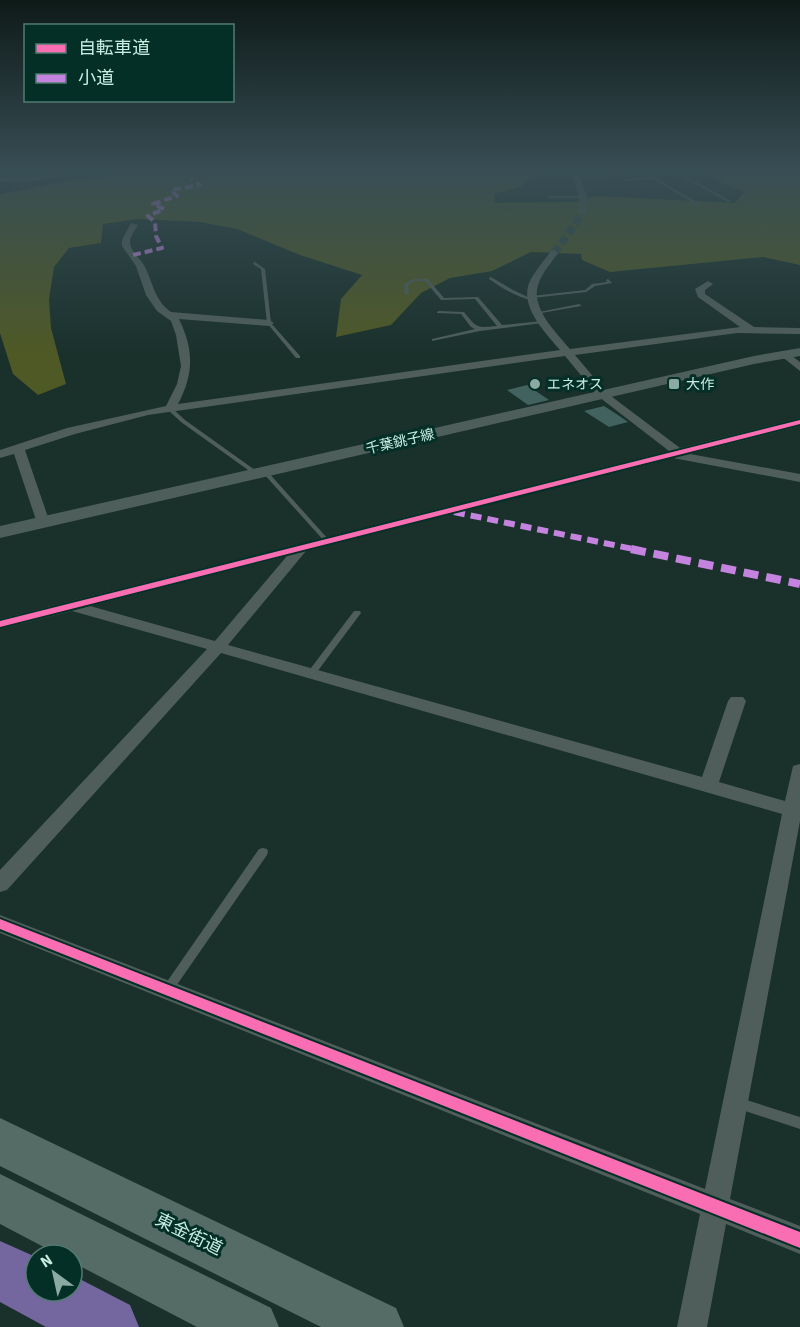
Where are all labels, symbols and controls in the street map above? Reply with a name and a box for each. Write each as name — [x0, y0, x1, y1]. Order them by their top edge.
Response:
legend — [24, 24, 234, 102]
text: 自転車道 — [78, 36, 150, 61]
text: 小道 — [78, 66, 114, 91]
place label: エネオス — [547, 375, 603, 395]
place label: 大作 — [686, 375, 714, 395]
marker: エネオス — [528, 377, 542, 391]
marker: 大作 — [667, 377, 681, 391]
street label: 千葉銚子線 — [364, 424, 437, 460]
street label: 東金街道 — [151, 1207, 227, 1261]
north arrow — [24, 1243, 84, 1303]
text: N — [36, 1249, 57, 1273]

